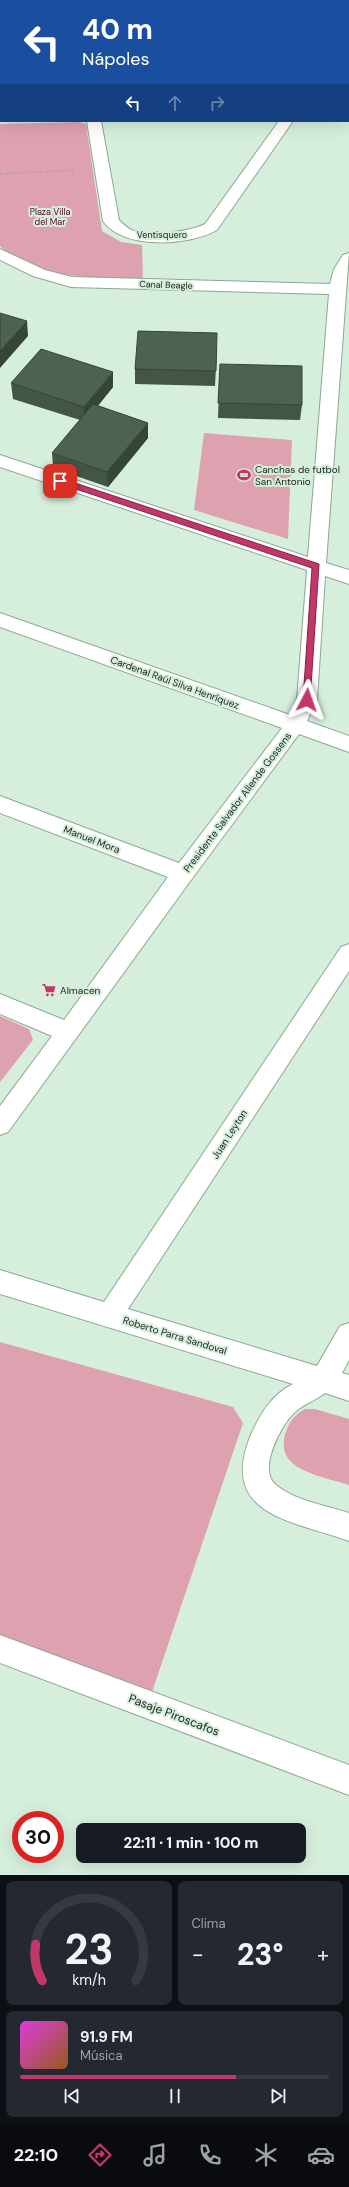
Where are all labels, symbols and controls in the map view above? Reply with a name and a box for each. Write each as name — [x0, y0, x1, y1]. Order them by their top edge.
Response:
text: 40 m — [82, 11, 153, 48]
icon: left — [16, 16, 68, 68]
text: Nápoles — [82, 47, 149, 71]
icon: left — [122, 92, 144, 114]
icon: ahead — [164, 92, 186, 114]
icon: right — [206, 92, 228, 114]
park label: Plaza Villa del Mar — [30, 206, 70, 228]
street label: Ventisquero — [137, 229, 187, 241]
street label: Canal Beagle — [139, 278, 193, 292]
place label: Canchas de futbol San Antonio — [255, 463, 340, 488]
pin — [43, 464, 77, 498]
sports icon: Canchas de futbol San Antonio — [236, 467, 252, 483]
icon: arrive — [49, 470, 71, 492]
street label: Cardenal Raúl Silva Henríquez — [109, 653, 241, 712]
position arrow — [286, 679, 328, 721]
street label: Presidente Salvador Allende Gossens — [180, 730, 294, 875]
street label: Manuel Mora — [62, 823, 122, 856]
supermarket icon: Almacen — [41, 982, 57, 998]
place label: Almacen — [60, 984, 101, 997]
street label: Juan Leyton — [209, 1107, 250, 1161]
street label: Roberto Parra Sandoval — [121, 1314, 228, 1357]
street label: Pasaje Piroscafos — [126, 1690, 222, 1740]
speed limit sign: 30 — [12, 1811, 64, 1863]
text: 22:11 · 1 min · 100 m — [123, 1833, 259, 1853]
text: Clima — [192, 1915, 226, 1932]
text: 23 — [64, 1923, 113, 1977]
text: 23° — [237, 1935, 283, 1974]
text: − — [192, 1940, 204, 1969]
text: + — [317, 1940, 329, 1969]
text: km/h — [72, 1971, 106, 1989]
text: 91.9 FM — [80, 2027, 133, 2047]
text: Música — [80, 2047, 123, 2064]
icon: previous — [61, 2085, 83, 2107]
icon: pause — [164, 2085, 186, 2107]
icon: next — [267, 2085, 289, 2107]
icon: directions — [86, 2141, 114, 2169]
icon: music — [141, 2141, 169, 2169]
icon: phone — [196, 2141, 224, 2169]
icon: climate — [252, 2141, 280, 2169]
icon: car — [307, 2141, 335, 2169]
text: 22:10 — [14, 2143, 58, 2167]

